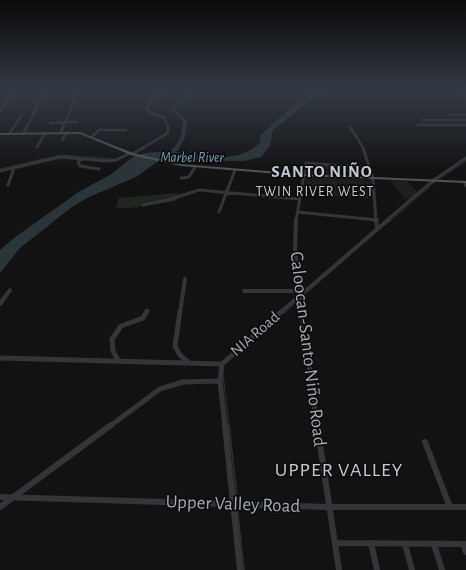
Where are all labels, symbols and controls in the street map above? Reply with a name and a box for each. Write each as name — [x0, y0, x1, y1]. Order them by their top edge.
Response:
water label: Marbel River — [160, 150, 224, 166]
district label: SANTO NIÑO — [271, 162, 373, 182]
district label: TWIN RIVER WEST — [256, 184, 374, 200]
street label: Caloocan-Santo Niño Road — [285, 250, 331, 448]
street label: NIA Road — [226, 307, 284, 361]
district label: UPPER VALLEY — [275, 458, 403, 482]
street label: Upper Valley Road — [165, 490, 301, 518]

